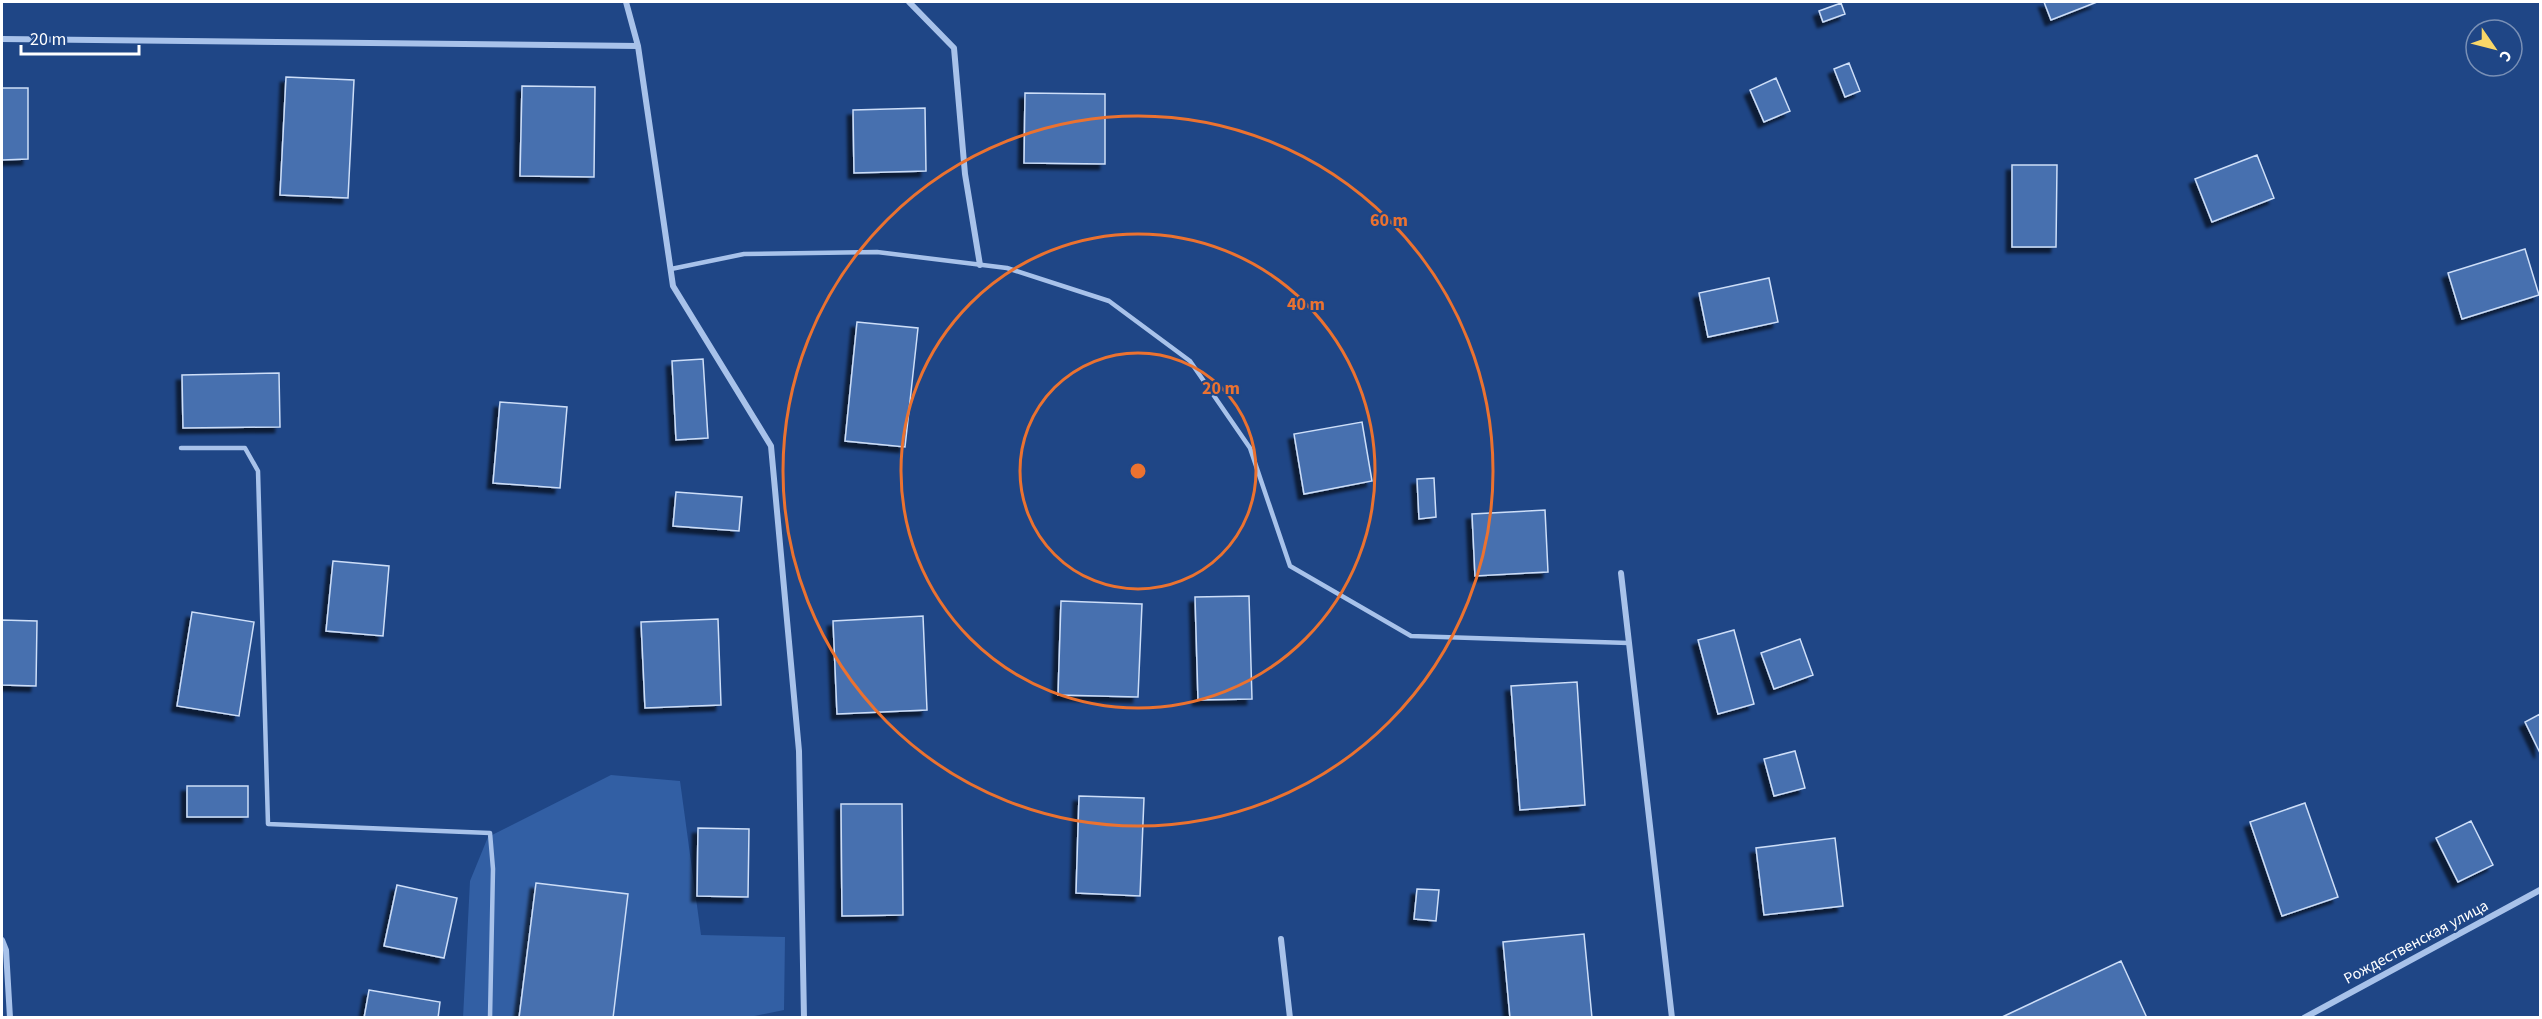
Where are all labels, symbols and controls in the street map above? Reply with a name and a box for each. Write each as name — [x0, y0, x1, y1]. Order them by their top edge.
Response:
scale bar — [21, 18, 140, 56]
north arrow — [2464, 18, 2524, 78]
text: 20 m — [30, 27, 66, 52]
text: С — [2494, 46, 2517, 66]
text: 60 m — [1370, 208, 1408, 233]
text: 40 m — [1287, 292, 1325, 317]
text: 20 m — [1202, 376, 1240, 401]
centre of rings — [1128, 461, 1148, 481]
street label: Рождественская улица — [2340, 894, 2492, 990]

